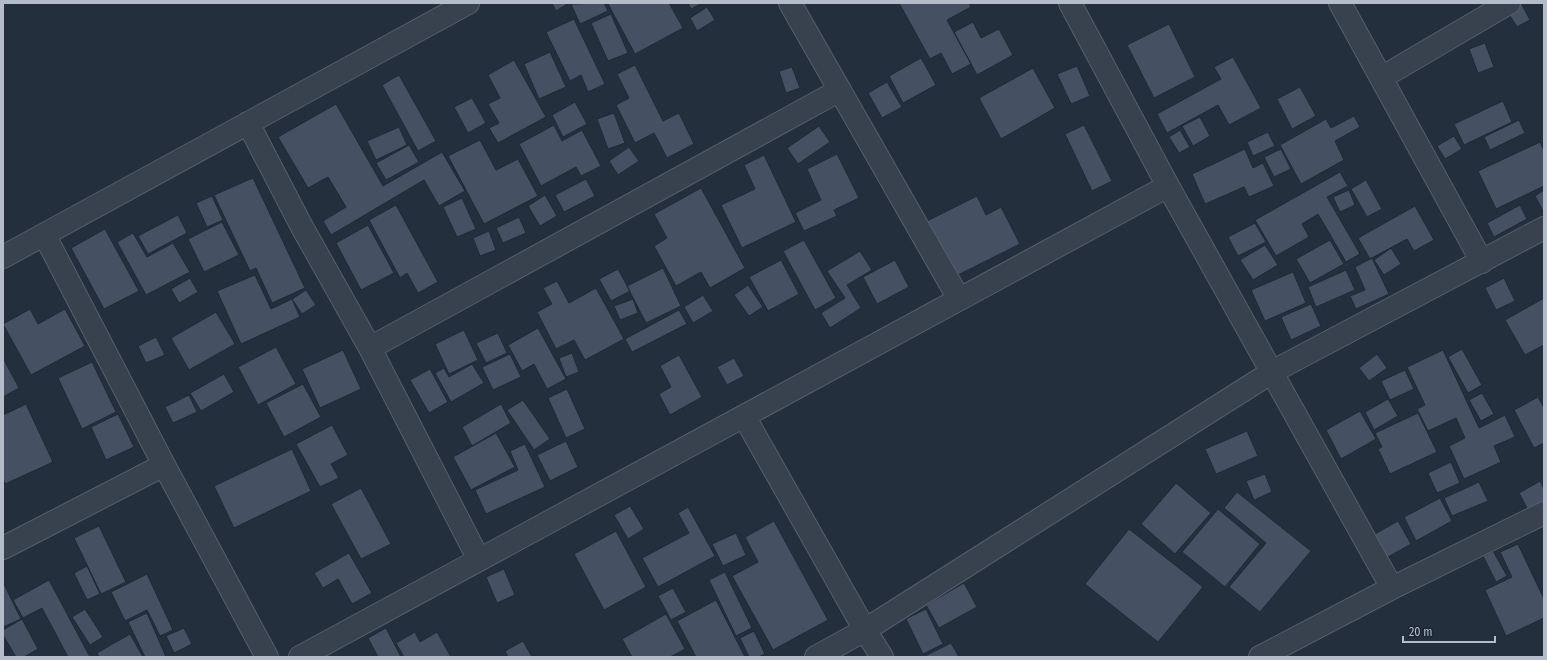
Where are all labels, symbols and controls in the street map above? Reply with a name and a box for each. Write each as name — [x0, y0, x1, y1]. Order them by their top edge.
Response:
scale bar — [1403, 618, 1495, 644]
text: 20 m — [1409, 625, 1433, 639]

